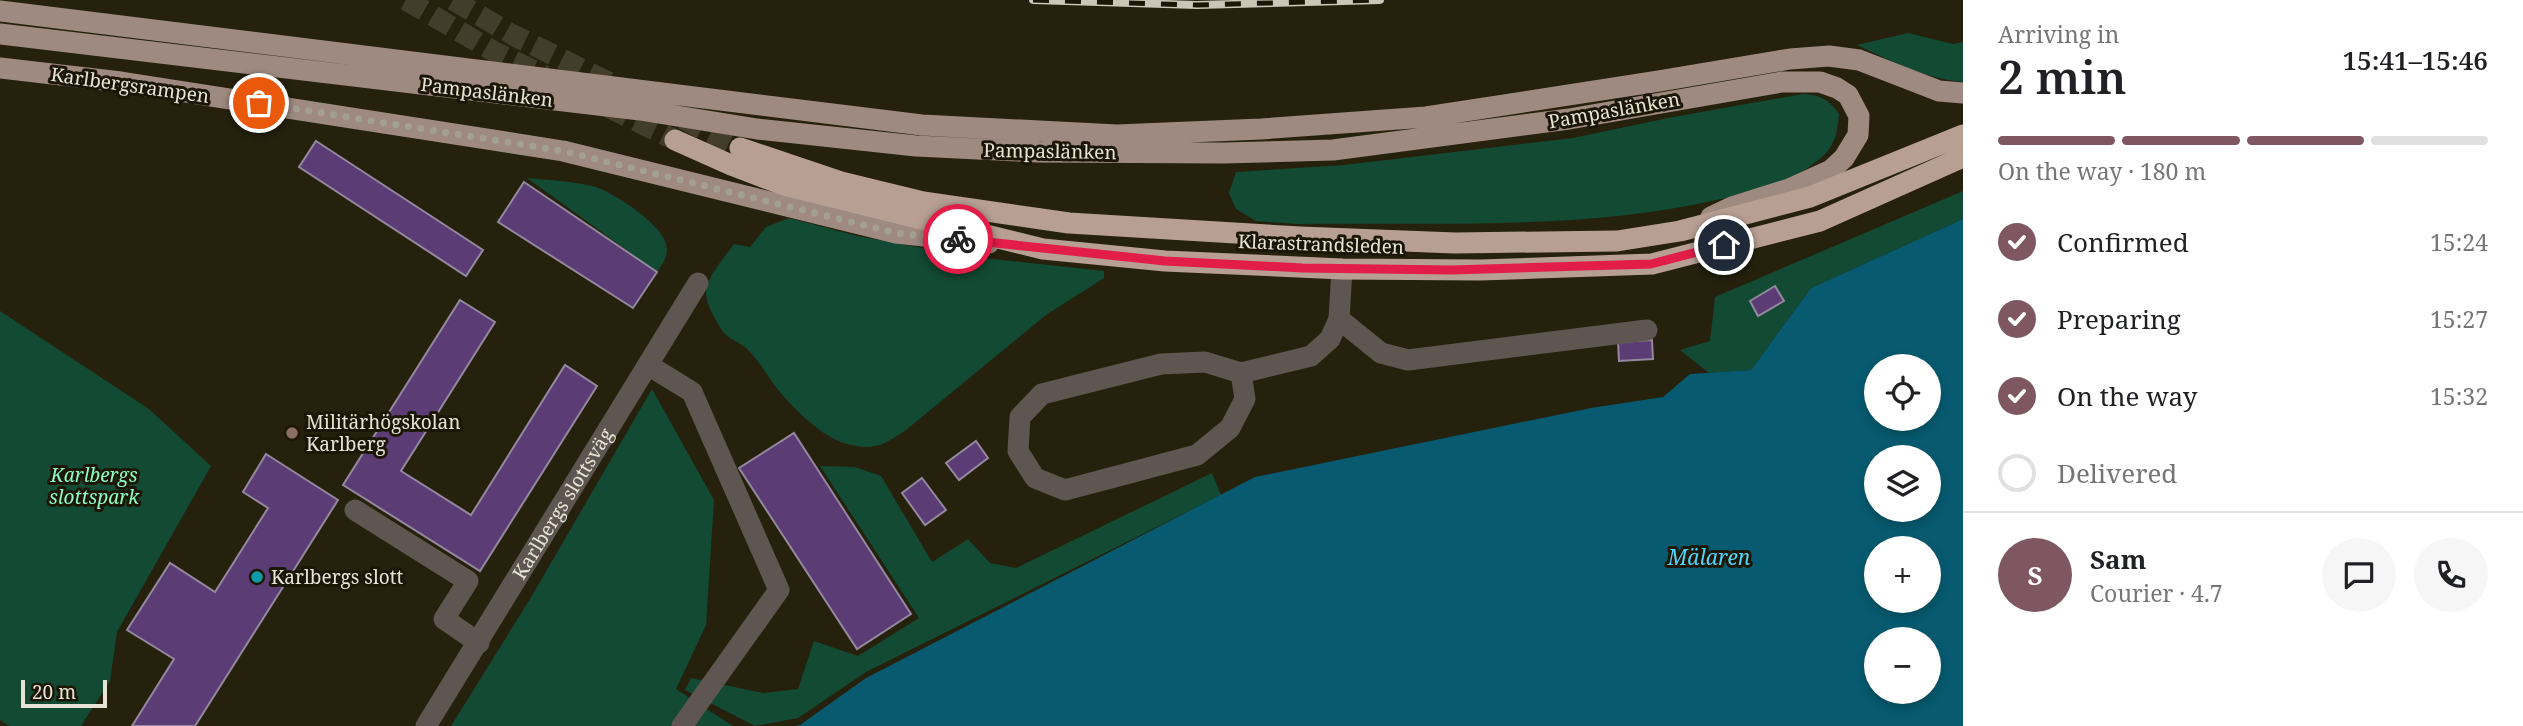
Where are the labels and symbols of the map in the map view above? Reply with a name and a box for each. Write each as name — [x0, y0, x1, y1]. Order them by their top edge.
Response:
street label: Karlbergsrampen — [49, 61, 211, 109]
street label: Pampaslänken — [419, 71, 555, 113]
pin — [229, 73, 289, 133]
street label: Pampaslänken — [1546, 86, 1682, 134]
street label: Pampaslänken — [983, 137, 1117, 165]
courier — [923, 204, 993, 274]
pin — [1694, 215, 1754, 275]
street label: Klarastrandsleden — [1237, 228, 1405, 260]
place label: Militärhögskolan Karlberg — [306, 409, 461, 457]
street label: Karlbergs slottsväg — [506, 423, 619, 584]
marker: Militärhögskolan Karlberg — [284, 425, 300, 441]
park label: Karlbergs slottspark — [49, 462, 140, 510]
water label: Mälaren — [1667, 543, 1751, 571]
place label: Karlbergs slott — [271, 564, 403, 590]
marker: Karlbergs slott — [249, 569, 265, 585]
scale bar — [21, 677, 107, 709]

